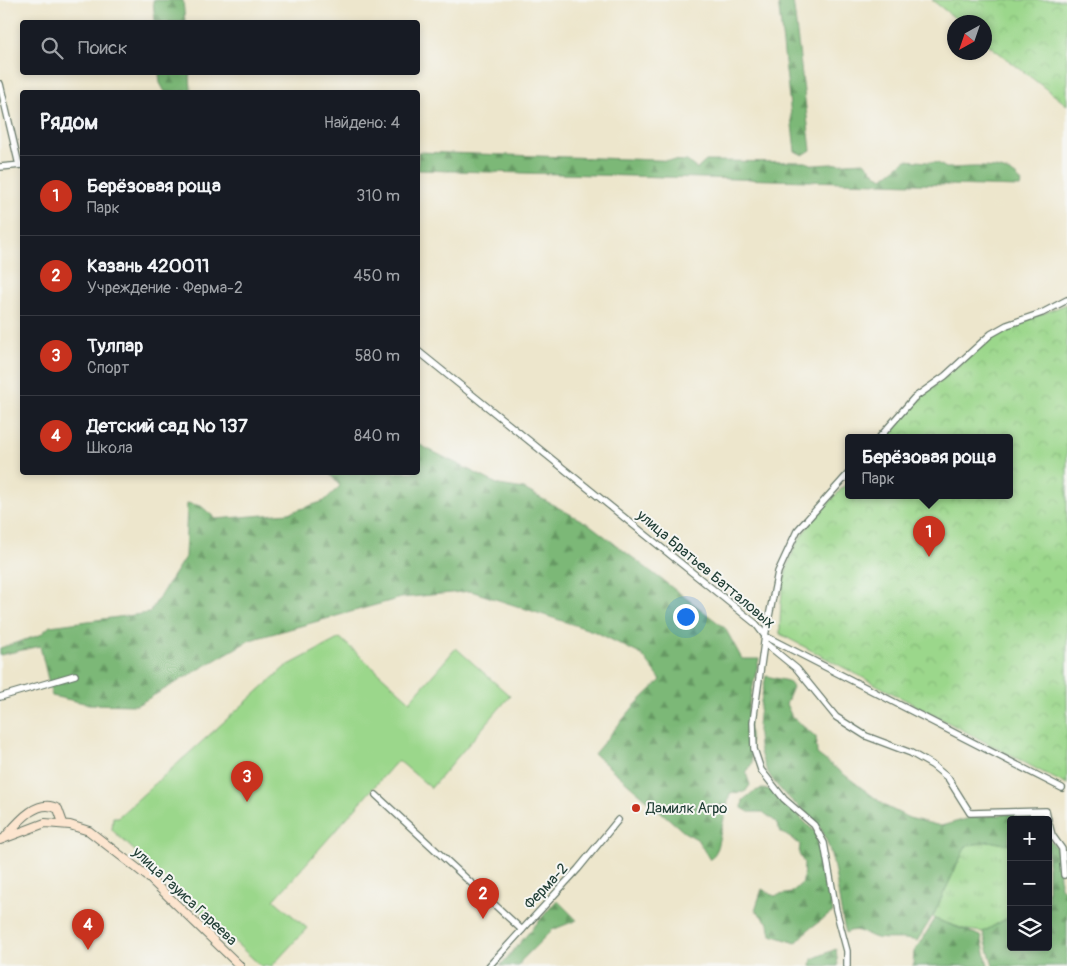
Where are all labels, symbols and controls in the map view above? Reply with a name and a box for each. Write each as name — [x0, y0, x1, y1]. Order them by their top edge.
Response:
north arrow — [947, 15, 992, 60]
search box — [20, 20, 420, 75]
icon: search — [38, 34, 66, 62]
text: Поиск — [78, 36, 128, 60]
text: Рядом — [40, 109, 98, 136]
text: Найдено: 4 — [324, 113, 400, 133]
text: Берёзовая роща — [87, 174, 221, 198]
text: 1 — [53, 186, 59, 206]
text: 310 m — [356, 186, 400, 206]
text: Парк — [87, 198, 120, 218]
text: Казань 420011 — [87, 254, 210, 278]
text: 2 — [52, 266, 60, 286]
text: 450 m — [353, 266, 400, 286]
text: Учреждение · Ферма-2 — [87, 278, 243, 298]
text: Тулпар — [87, 334, 143, 358]
text: 3 — [52, 346, 60, 366]
text: 580 m — [355, 346, 400, 366]
text: Спорт — [87, 358, 129, 378]
text: Детский сад № 137 — [87, 414, 248, 438]
text: 4 — [51, 426, 61, 446]
text: 840 m — [354, 426, 400, 446]
popup — [845, 434, 1013, 499]
text: Школа — [87, 438, 133, 458]
text: Берёзовая роща — [862, 445, 996, 469]
text: Парк — [862, 469, 895, 489]
street label: улица Братьев Батталовых — [632, 505, 779, 633]
pin: 1 — [913, 516, 945, 557]
your location — [673, 604, 699, 630]
pin: 3 — [231, 761, 263, 802]
place label: Дамилк Агро — [645, 799, 727, 818]
marker: Дамилк Агро — [630, 802, 642, 814]
map controls — [1007, 816, 1052, 951]
button: + — [1007, 816, 1052, 861]
street label: улица Рауиса Гареева — [128, 842, 241, 950]
street label: Ферма-2 — [520, 859, 572, 913]
button: − — [1007, 861, 1052, 906]
pin: 2 — [467, 878, 499, 919]
button: layers — [1007, 906, 1052, 951]
pin: 4 — [72, 909, 104, 950]

